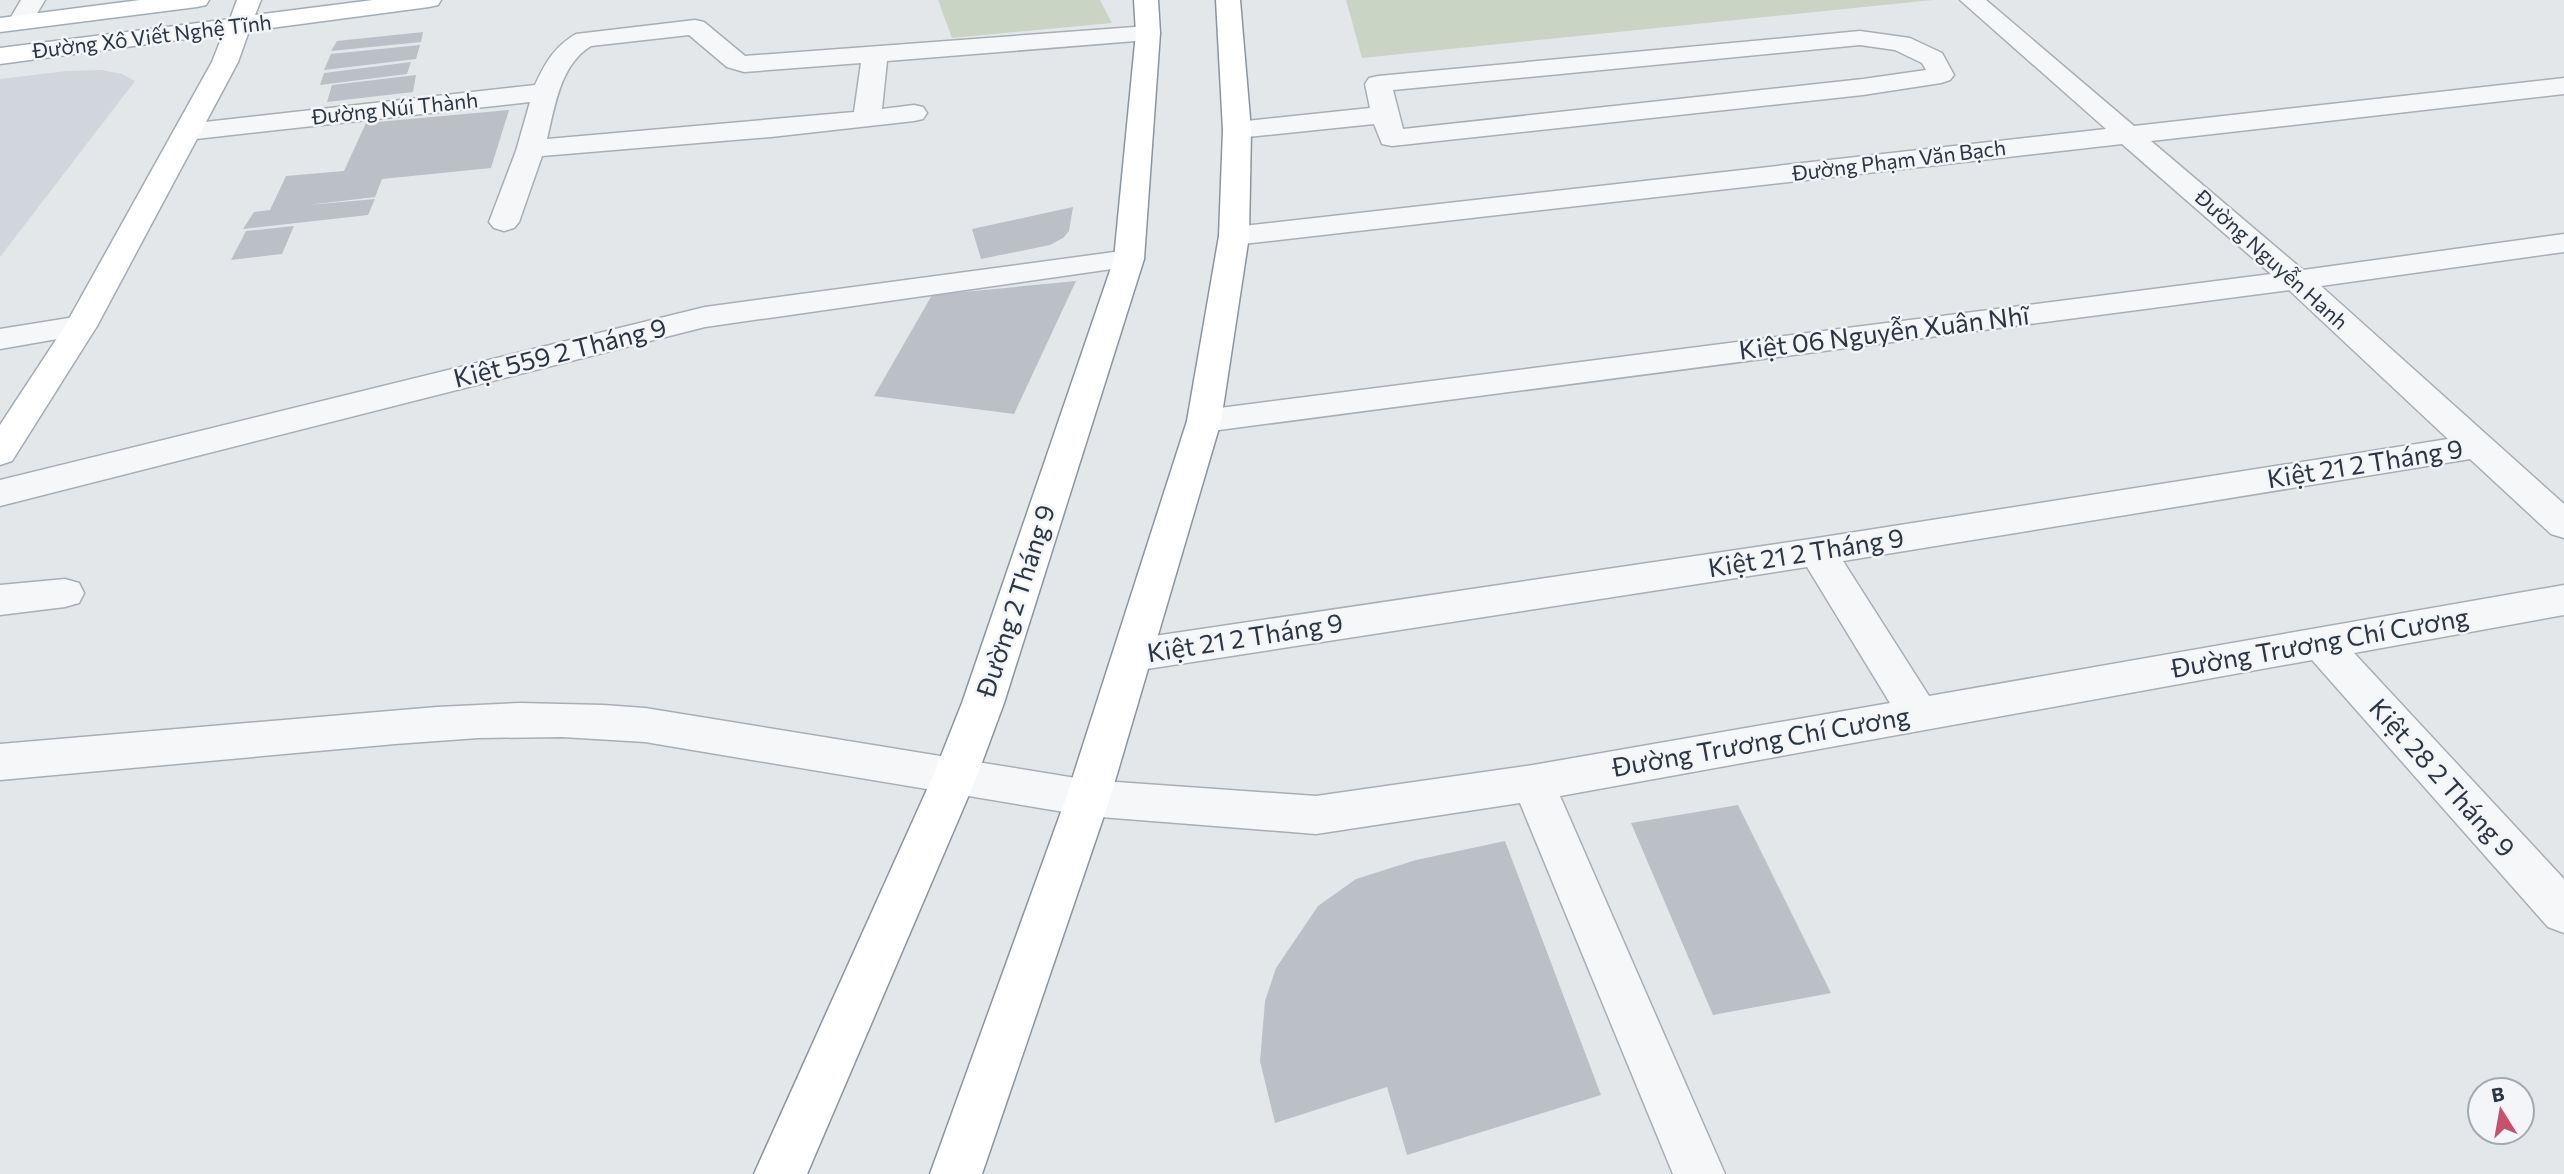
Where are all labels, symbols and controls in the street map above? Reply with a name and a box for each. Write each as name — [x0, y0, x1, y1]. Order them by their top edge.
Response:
street label: Đường Xô Viết Nghệ Tĩnh — [30, 8, 273, 63]
street label: Đường Núi Thành — [310, 86, 479, 129]
street label: Đường Phạm Văn Bạch — [1790, 134, 2007, 185]
street label: Đường Nguyễn Hanh — [2190, 182, 2354, 334]
street label: Kiệt 06 Nguyễn Xuân Nhĩ — [1737, 298, 2032, 365]
street label: Kiệt 559 2 Tháng 9 — [450, 310, 669, 393]
street label: Kiệt 21 2 Tháng 9 — [2265, 432, 2465, 493]
street label: Đường 2 Tháng 9 — [969, 501, 1060, 701]
street label: Kiệt 21 2 Tháng 9 — [1706, 521, 1906, 582]
street label: Đường Trương Chí Cương — [2167, 600, 2471, 683]
street label: Kiệt 21 2 Tháng 9 — [1145, 606, 1345, 667]
street label: Kiệt 28 2 Tháng 9 — [2364, 691, 2522, 863]
street label: Đường Trương Chí Cương — [1608, 699, 1912, 782]
north arrow — [2466, 1076, 2536, 1146]
text: B — [2489, 1081, 2506, 1106]

